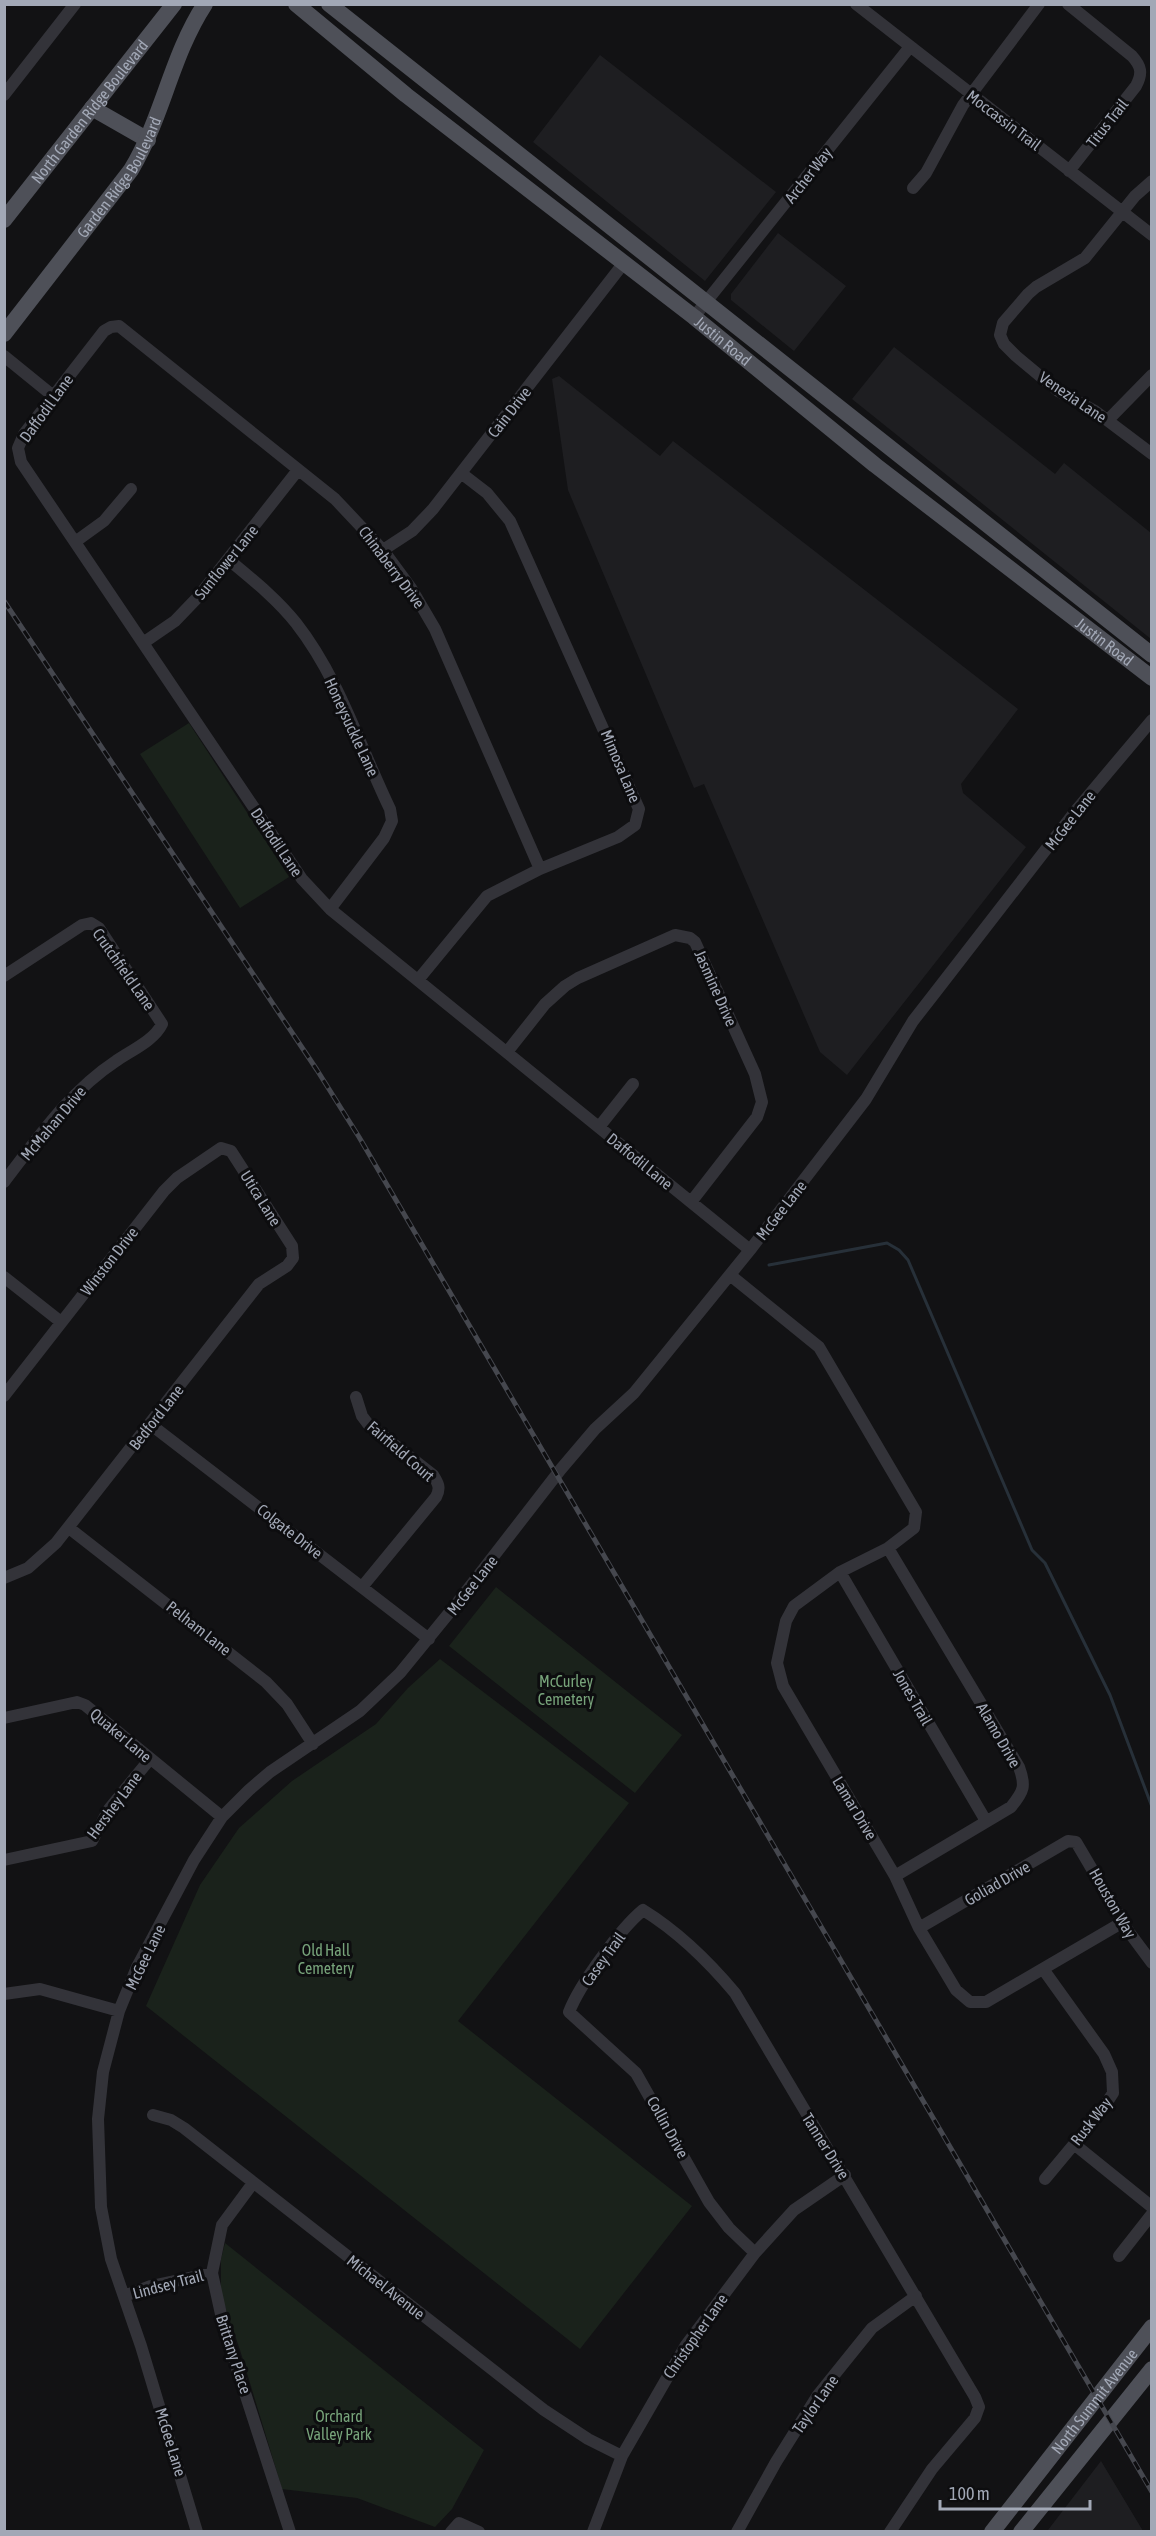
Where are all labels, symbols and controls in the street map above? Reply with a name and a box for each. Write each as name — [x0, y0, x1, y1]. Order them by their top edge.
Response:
street label: North Garden Ridge Boulevard — [27, 36, 151, 188]
street label: Moccassin Trail — [963, 86, 1045, 154]
street label: Titus Trail — [1083, 95, 1132, 151]
street label: Garden Ridge Boulevard — [73, 111, 163, 241]
street label: Archer Way — [781, 143, 836, 207]
street label: Justin Road — [691, 313, 755, 369]
street label: Venezia Lane — [1036, 368, 1110, 426]
street label: Daffodil Lane — [16, 371, 76, 445]
street label: Cain Drive — [484, 383, 534, 441]
street label: Sunflower Lane — [191, 521, 261, 603]
street label: Chinaberry Drive — [355, 522, 429, 612]
street label: Justin Road — [1073, 614, 1137, 669]
street label: Honeysuckle Lane — [320, 675, 383, 780]
street label: Mimosa Lane — [598, 727, 644, 805]
street label: McGee Lane — [1041, 787, 1099, 853]
street label: Daffodil Lane — [247, 804, 307, 880]
street label: Crutchfield Lane — [89, 925, 159, 1013]
street label: Jasmine Drive — [691, 947, 741, 1029]
street label: McMahan Drive — [17, 1082, 89, 1164]
street label: Daffodil Lane — [604, 1129, 676, 1193]
street label: Utica Lane — [237, 1167, 285, 1229]
street label: McGee Lane — [752, 1177, 810, 1243]
street label: Winston Drive — [77, 1223, 141, 1299]
street label: Bedford Lane — [125, 1381, 187, 1453]
street label: Fairfield Court — [364, 1417, 438, 1485]
street label: Colgate Drive — [253, 1500, 326, 1563]
street label: McGee Lane — [443, 1552, 501, 1618]
street label: Pelham Lane — [163, 1597, 235, 1659]
street label: Jones Trail — [890, 1666, 937, 1729]
park label: McCurley Cemetery — [538, 1672, 595, 1709]
street label: Alamo Drive — [973, 1699, 1025, 1771]
street label: Quaker Lane — [87, 1704, 155, 1766]
street label: Hershey Lane — [83, 1768, 146, 1843]
street label: Lamar Drive — [829, 1773, 881, 1843]
street label: Goliad Drive — [961, 1857, 1033, 1909]
street label: Houston Way — [1085, 1865, 1140, 1942]
street label: McGee Lane — [121, 1921, 169, 1993]
street label: Casey Trail — [577, 1928, 630, 1990]
park label: Old Hall Cemetery — [298, 1941, 355, 1978]
street label: Collin Drive — [644, 2093, 692, 2161]
street label: Rusk Way — [1067, 2093, 1116, 2149]
street label: Tanner Drive — [799, 2110, 853, 2182]
street label: Michael Avenue — [344, 2251, 428, 2323]
street label: Lindsey Trail — [131, 2266, 206, 2303]
street label: Christopher Lane — [659, 2290, 732, 2382]
street label: Brittany Place — [212, 2312, 255, 2396]
street label: North Summit Avenue — [1048, 2345, 1141, 2457]
street label: Taylor Lane — [788, 2371, 842, 2437]
street label: McGee Lane — [152, 2406, 190, 2478]
park label: Orchard Valley Park — [306, 2407, 372, 2444]
scale bar — [940, 2473, 1090, 2511]
text: 100 m — [949, 2483, 990, 2504]

